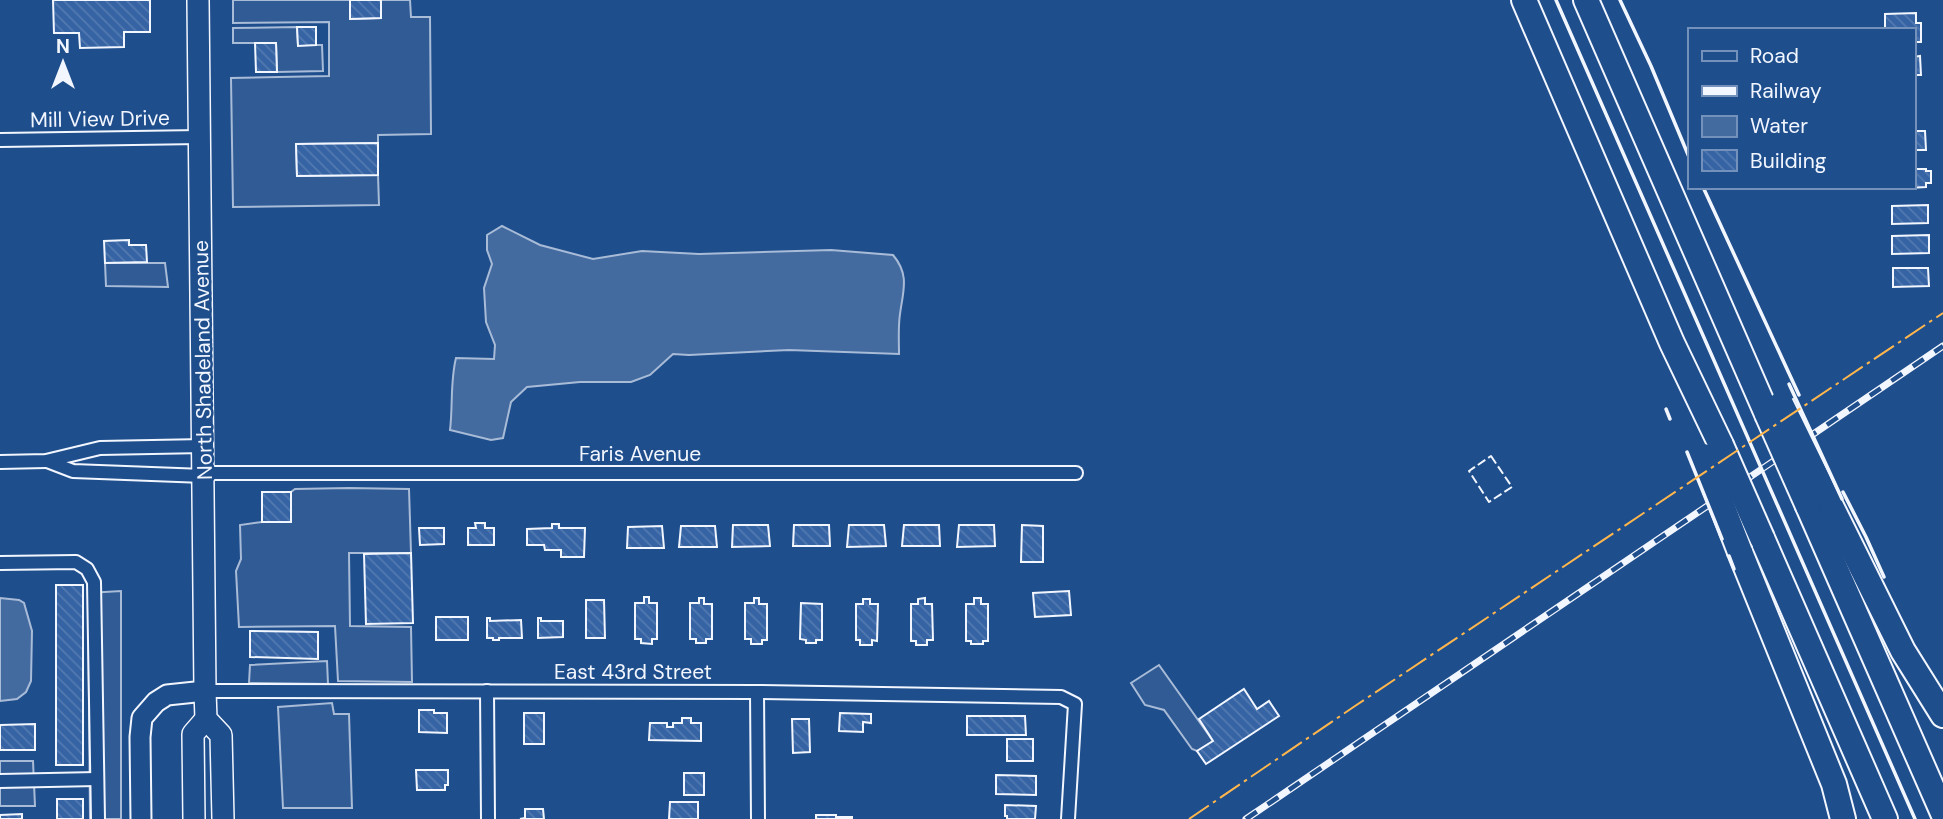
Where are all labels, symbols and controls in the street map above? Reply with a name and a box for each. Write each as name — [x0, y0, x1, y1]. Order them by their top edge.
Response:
north arrow — [28, 28, 98, 98]
legend — [1688, 28, 1915, 189]
text: N — [56, 34, 70, 59]
text: Road — [1750, 42, 1799, 70]
text: Railway — [1750, 77, 1822, 105]
street label: Mill View Drive — [30, 104, 170, 134]
text: Water — [1750, 112, 1808, 140]
text: Building — [1750, 147, 1827, 175]
street label: North Shadeland Avenue — [187, 240, 219, 480]
street label: Faris Avenue — [579, 440, 701, 468]
street label: East 43rd Street — [554, 658, 712, 686]

